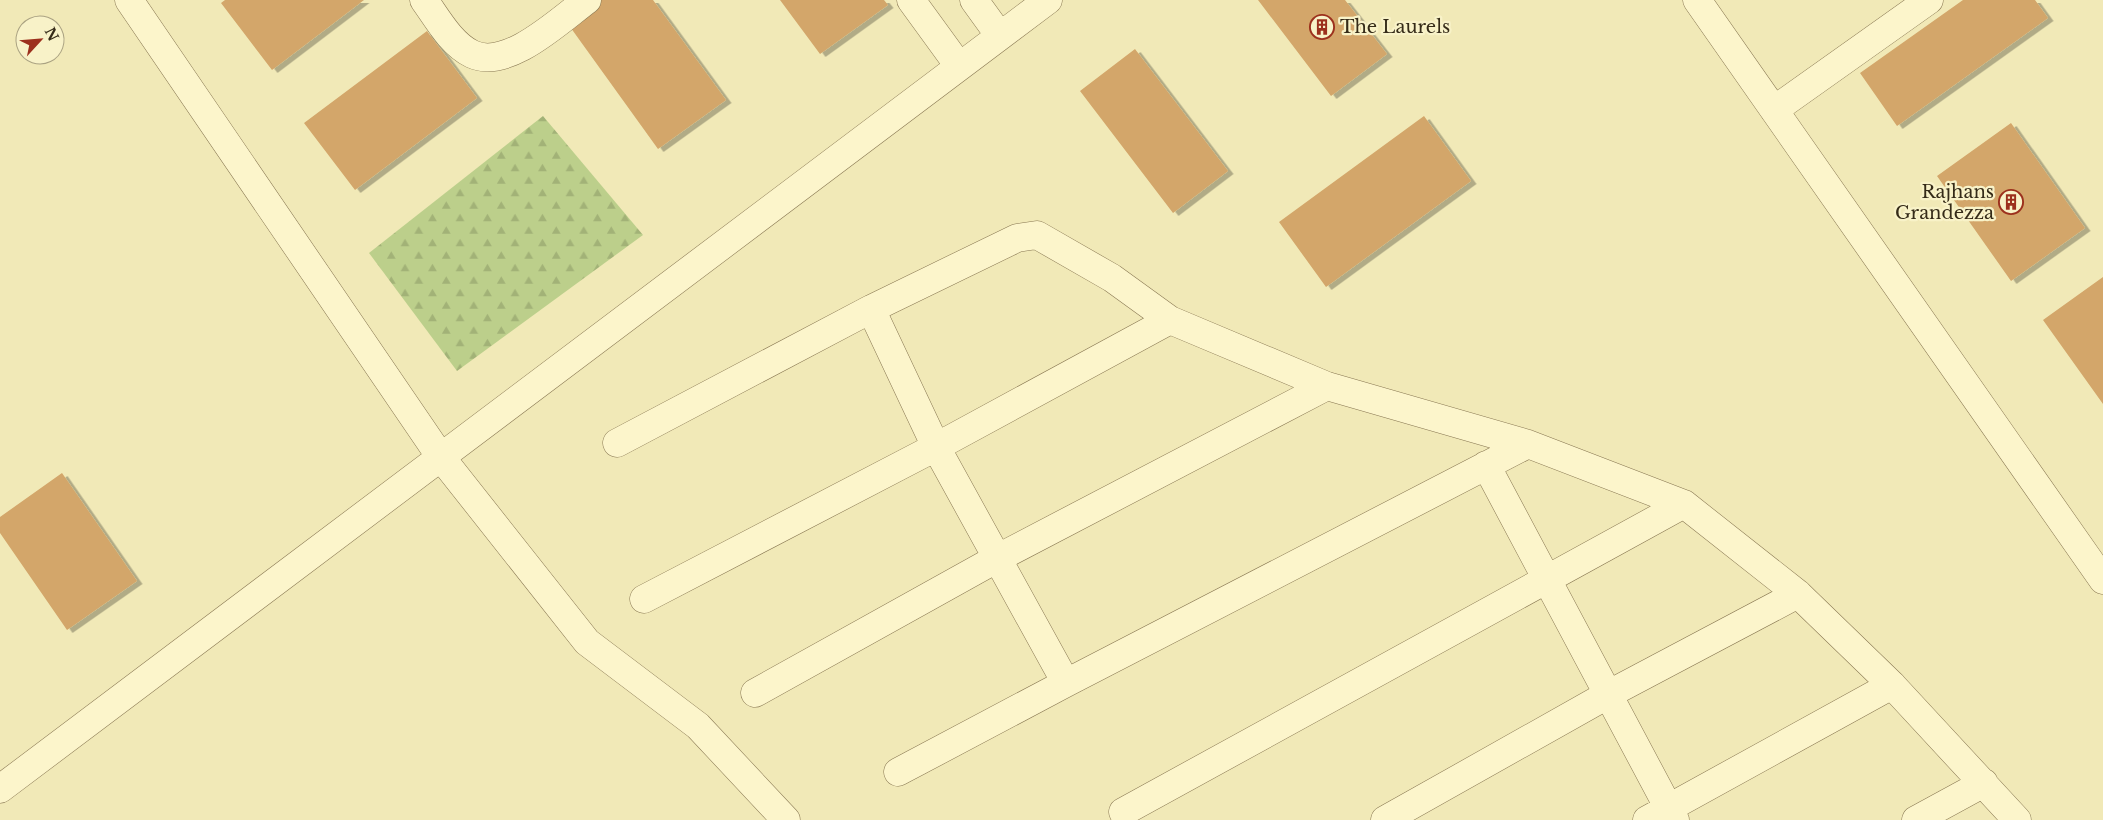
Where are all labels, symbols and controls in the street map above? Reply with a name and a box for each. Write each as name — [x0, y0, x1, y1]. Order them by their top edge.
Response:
building icon: The Laurels — [1309, 14, 1335, 40]
north arrow — [15, 15, 65, 65]
place label: The Laurels — [1340, 16, 1450, 38]
text: N — [41, 24, 63, 44]
place label: Rajhans Grandezza — [1895, 181, 1994, 224]
building icon: Rajhans Grandezza — [1998, 189, 2024, 215]

